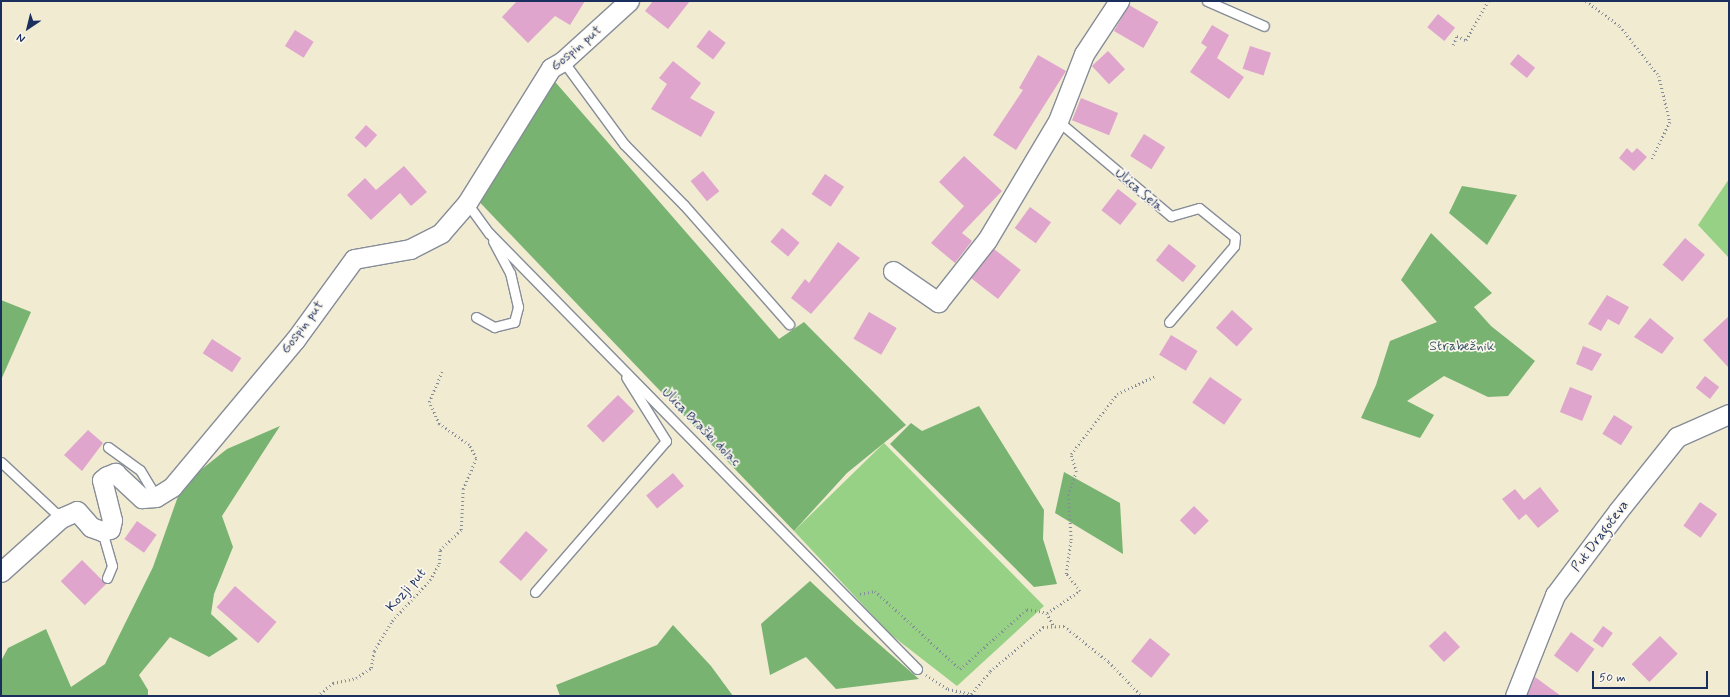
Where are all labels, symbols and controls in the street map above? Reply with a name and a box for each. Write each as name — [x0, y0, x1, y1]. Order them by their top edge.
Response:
north arrow — [8, 8, 48, 48]
street label: Gospin put — [549, 23, 603, 73]
text: N — [14, 30, 28, 46]
street label: Ulica Sela — [1111, 165, 1167, 215]
street label: Gospin put — [278, 299, 326, 355]
park label: Strabežnik — [1429, 338, 1495, 354]
street label: Ulica Braški dolac — [658, 384, 744, 470]
street label: Put Dragočeva — [1568, 497, 1632, 575]
street label: Kozji put — [383, 565, 429, 615]
scale bar — [1594, 663, 1710, 689]
text: 50 m — [1599, 670, 1626, 686]

